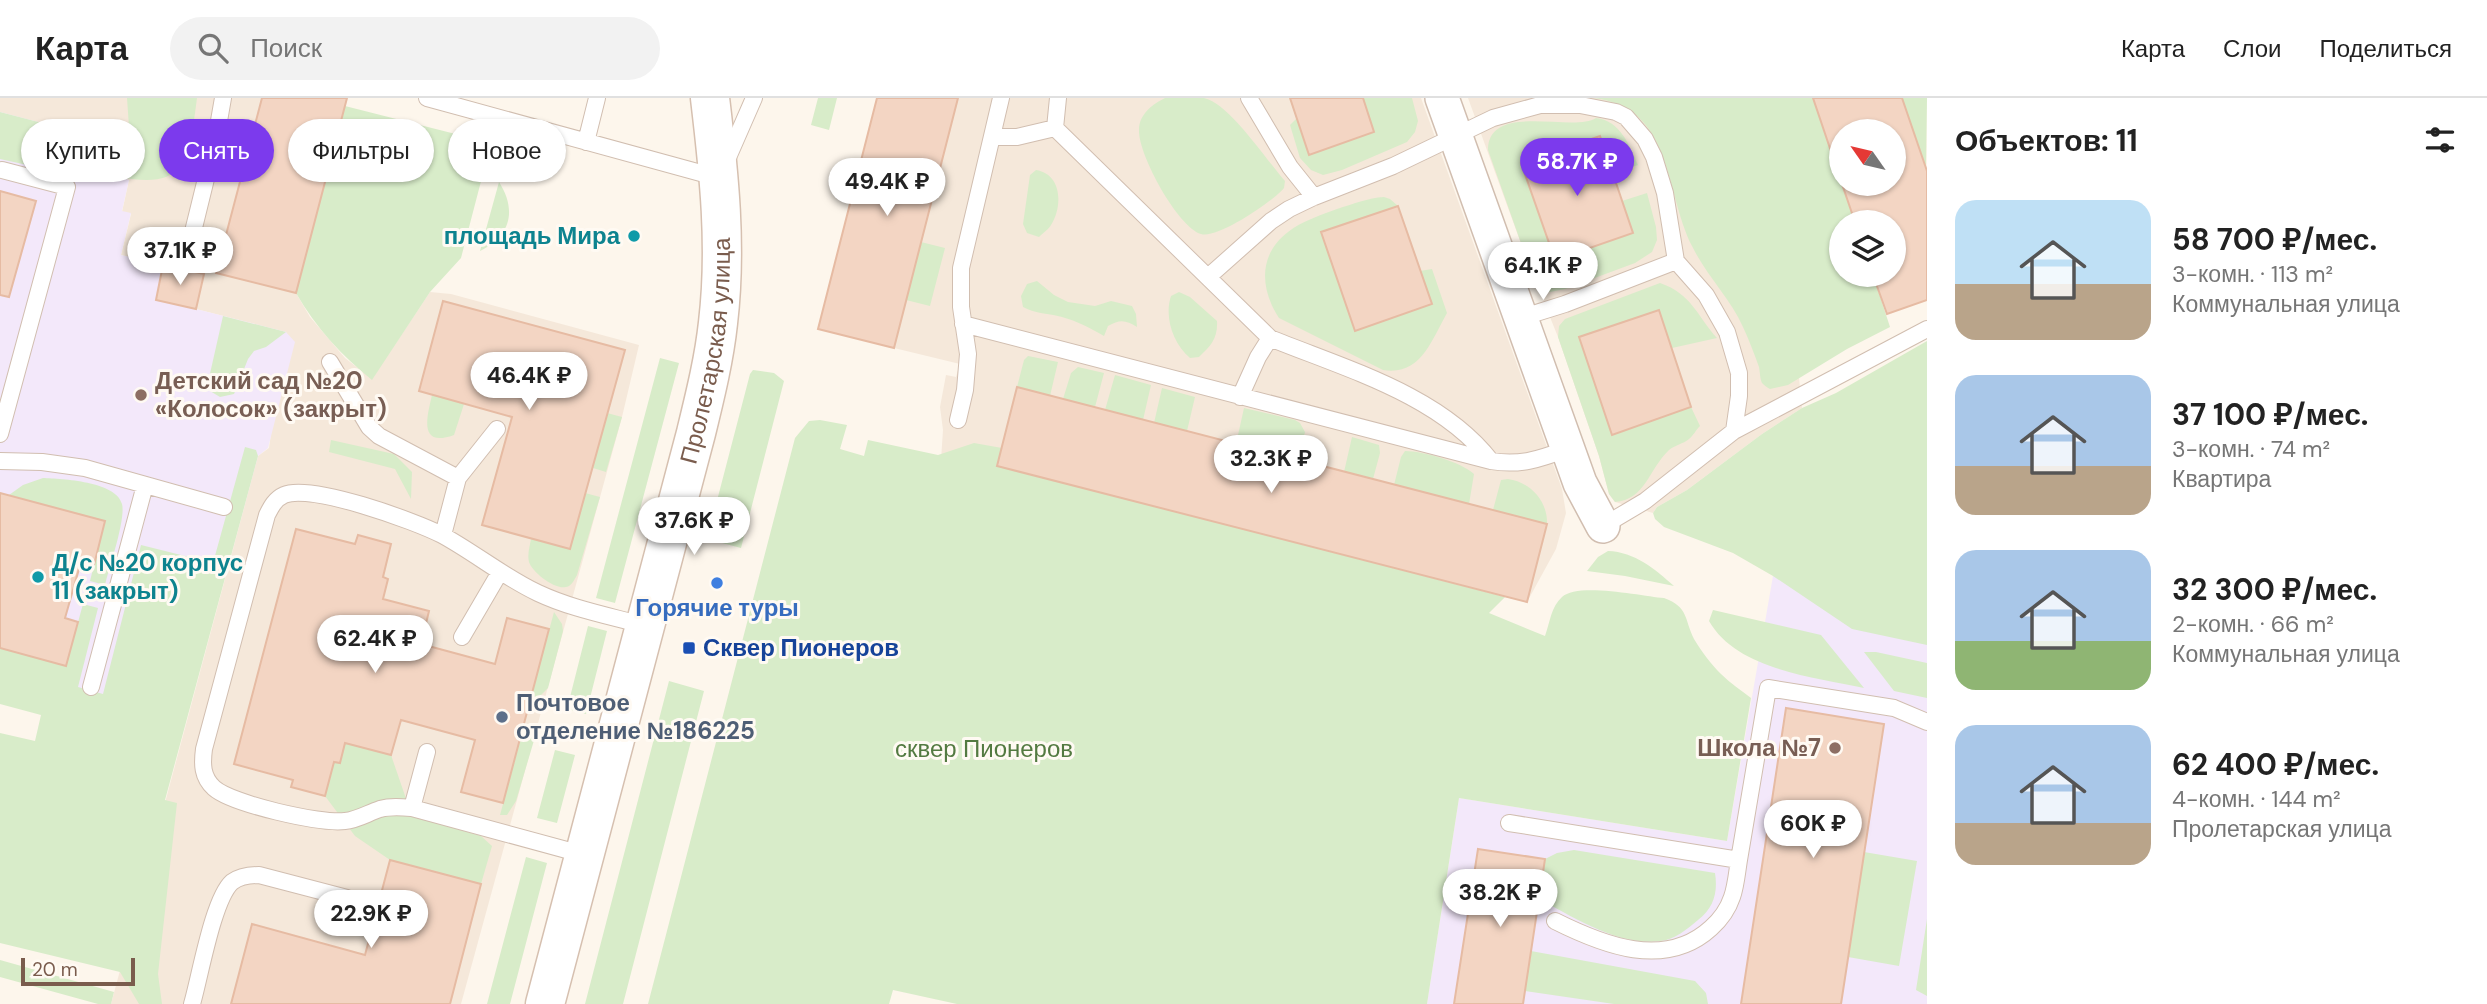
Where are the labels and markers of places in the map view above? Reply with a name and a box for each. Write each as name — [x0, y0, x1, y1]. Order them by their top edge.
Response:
pin: 58.7K ₽ — [1512, 139, 1642, 198]
pin: 49.4K ₽ — [822, 158, 952, 218]
place label: площадь Мира — [444, 220, 621, 251]
pin: 37.1K ₽ — [115, 228, 245, 287]
marker: площадь Мира — [626, 228, 642, 244]
pin: 64.1K ₽ — [1478, 242, 1608, 302]
pin: 46.4K ₽ — [464, 352, 594, 412]
place label: Детский сад №20 «Колосок» (закрыт) — [155, 365, 387, 424]
marker: Детский сад №20 «Колосок» (закрыт) — [133, 387, 149, 403]
pin: 32.3K ₽ — [1206, 436, 1336, 495]
pin: 37.6K ₽ — [629, 498, 759, 557]
place label: Д/с №20 корпус 11 (закрыт) — [52, 547, 243, 606]
marker: Д/с №20 корпус 11 (закрыт) — [30, 569, 46, 585]
marker: Горячие туры — [709, 575, 725, 591]
place label: Горячие туры — [635, 592, 799, 623]
pin: 62.4K ₽ — [310, 616, 440, 675]
place label: Сквер Пионеров — [703, 632, 899, 663]
marker: Сквер Пионеров — [681, 640, 697, 656]
place label: Почтовое отделение №186225 — [516, 687, 755, 746]
marker: Почтовое отделение №186225 — [494, 709, 510, 725]
place label: Школа №7 — [1697, 732, 1821, 763]
marker: Школа №7 — [1827, 740, 1843, 756]
pin: 60K ₽ — [1764, 800, 1862, 860]
pin: 38.2K ₽ — [1435, 870, 1565, 929]
pin: 22.9K ₽ — [306, 890, 436, 950]

